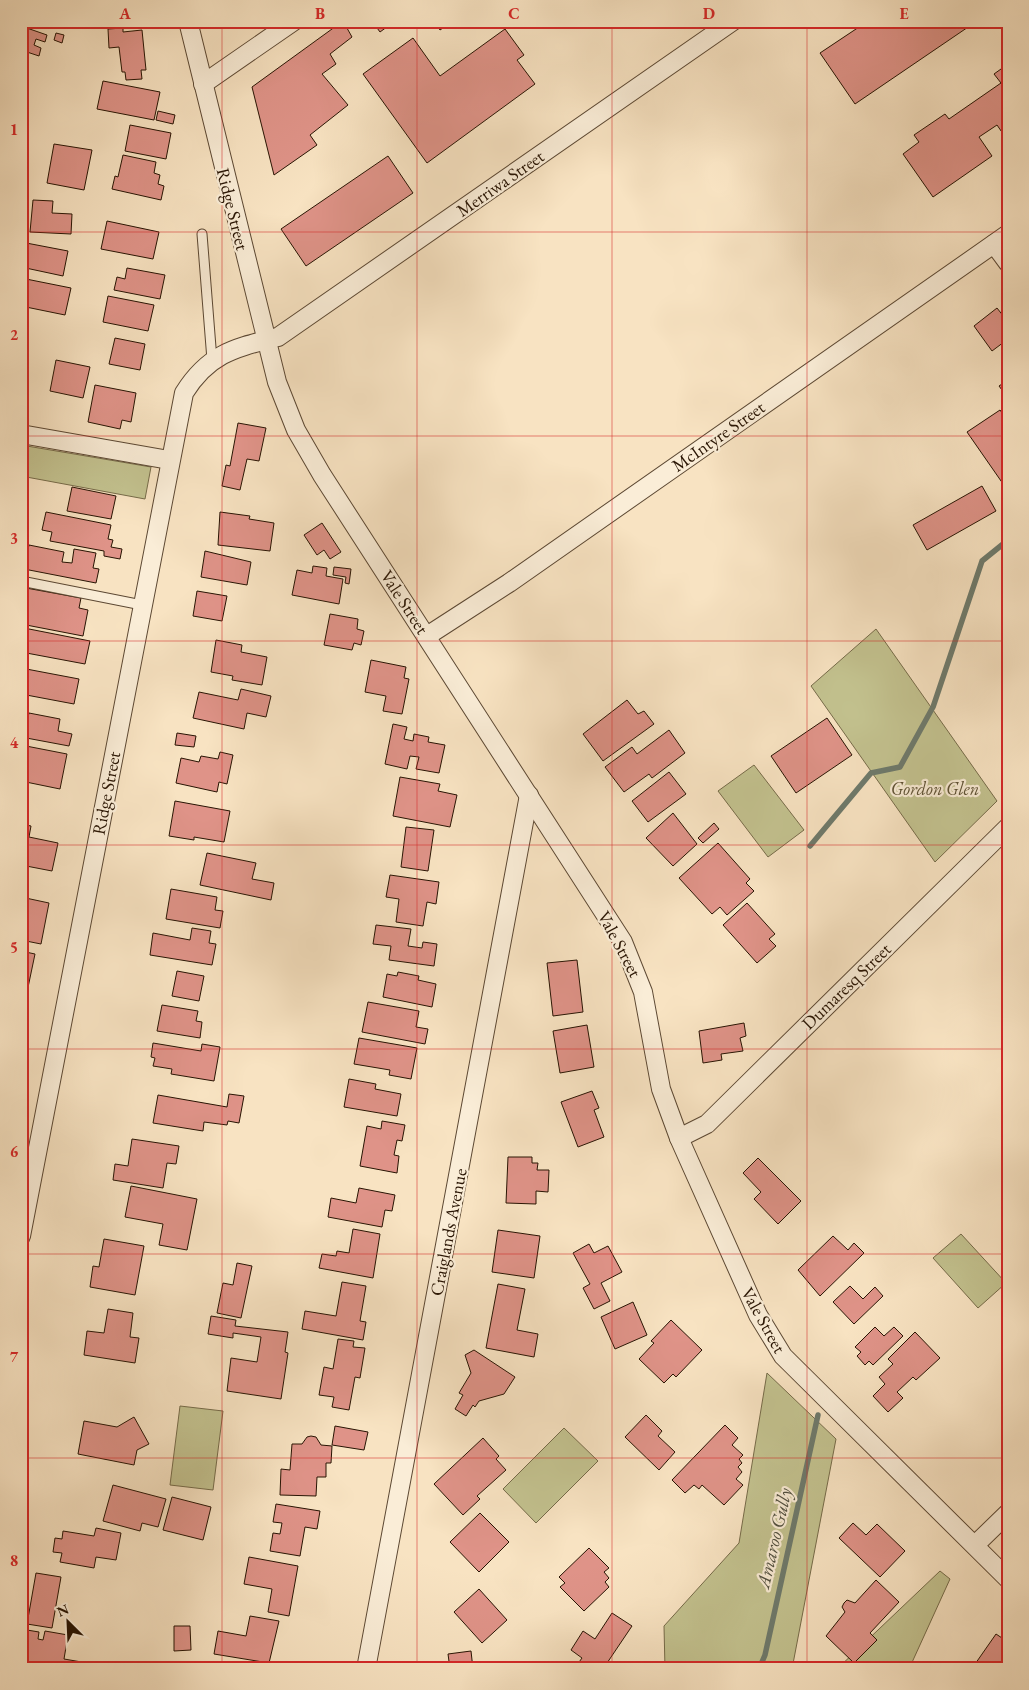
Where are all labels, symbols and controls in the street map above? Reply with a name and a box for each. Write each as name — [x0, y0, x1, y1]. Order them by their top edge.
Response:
text: A — [118, 3, 131, 24]
text: B — [315, 3, 325, 24]
text: C — [508, 3, 520, 24]
text: D — [703, 3, 715, 24]
text: E — [899, 3, 909, 24]
text: 1 — [10, 119, 18, 140]
street label: Merriwa Street — [452, 144, 549, 222]
street label: Ridge Street — [212, 165, 254, 253]
text: 2 — [10, 324, 19, 345]
street label: McIntyre Street — [667, 395, 769, 477]
text: 3 — [10, 528, 18, 549]
street label: Vale Street — [376, 566, 434, 639]
text: 4 — [10, 732, 19, 753]
street label: Ridge Street — [87, 749, 125, 837]
park label: Gordon Glen — [891, 777, 979, 800]
street label: Vale Street — [593, 907, 647, 981]
text: 5 — [10, 937, 18, 958]
street label: Dumaresq Street — [796, 937, 896, 1034]
text: 6 — [10, 1141, 19, 1162]
street label: Craiglands Avenue — [424, 1166, 472, 1298]
street label: Vale Street — [736, 1283, 792, 1357]
text: 7 — [10, 1346, 19, 1367]
water label: Amaroo Gully — [750, 1485, 798, 1592]
text: 8 — [10, 1550, 18, 1571]
north arrow — [42, 1598, 92, 1648]
text: N — [54, 1599, 72, 1621]

